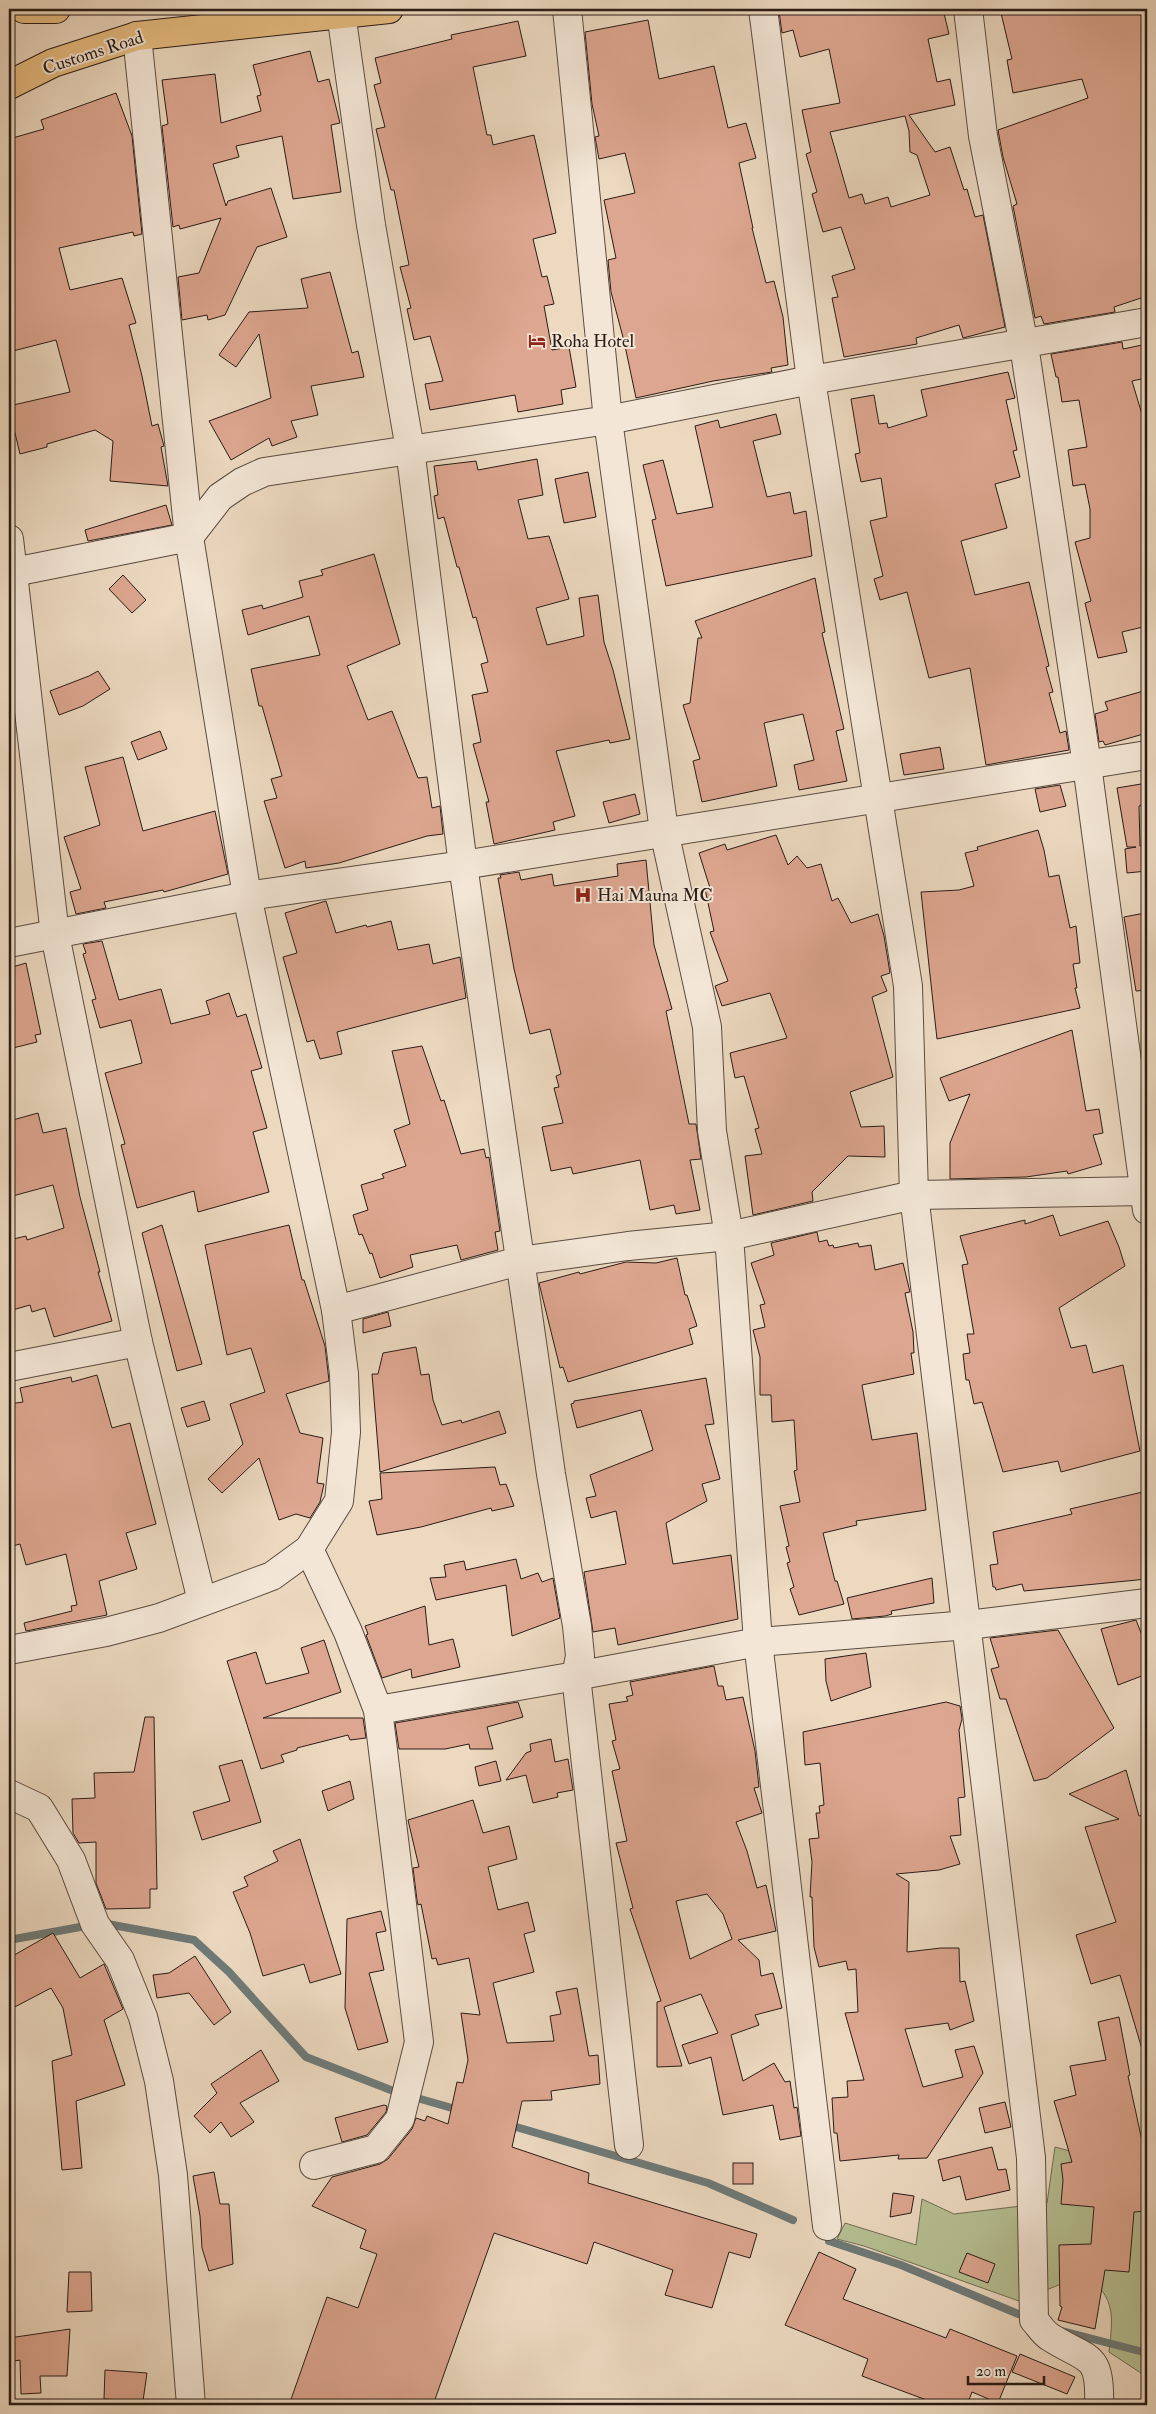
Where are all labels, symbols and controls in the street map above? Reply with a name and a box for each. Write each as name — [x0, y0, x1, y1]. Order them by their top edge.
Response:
street label: Customs Road — [40, 26, 146, 80]
place label: Roha Hotel — [551, 330, 634, 353]
hotel icon: Roha Hotel — [527, 331, 547, 351]
place label: Hai Mauna MC — [597, 884, 713, 907]
hospital icon: Hai Mauna MC — [573, 885, 593, 905]
scale bar — [968, 2354, 1045, 2386]
text: 20 m — [976, 2362, 1006, 2381]

